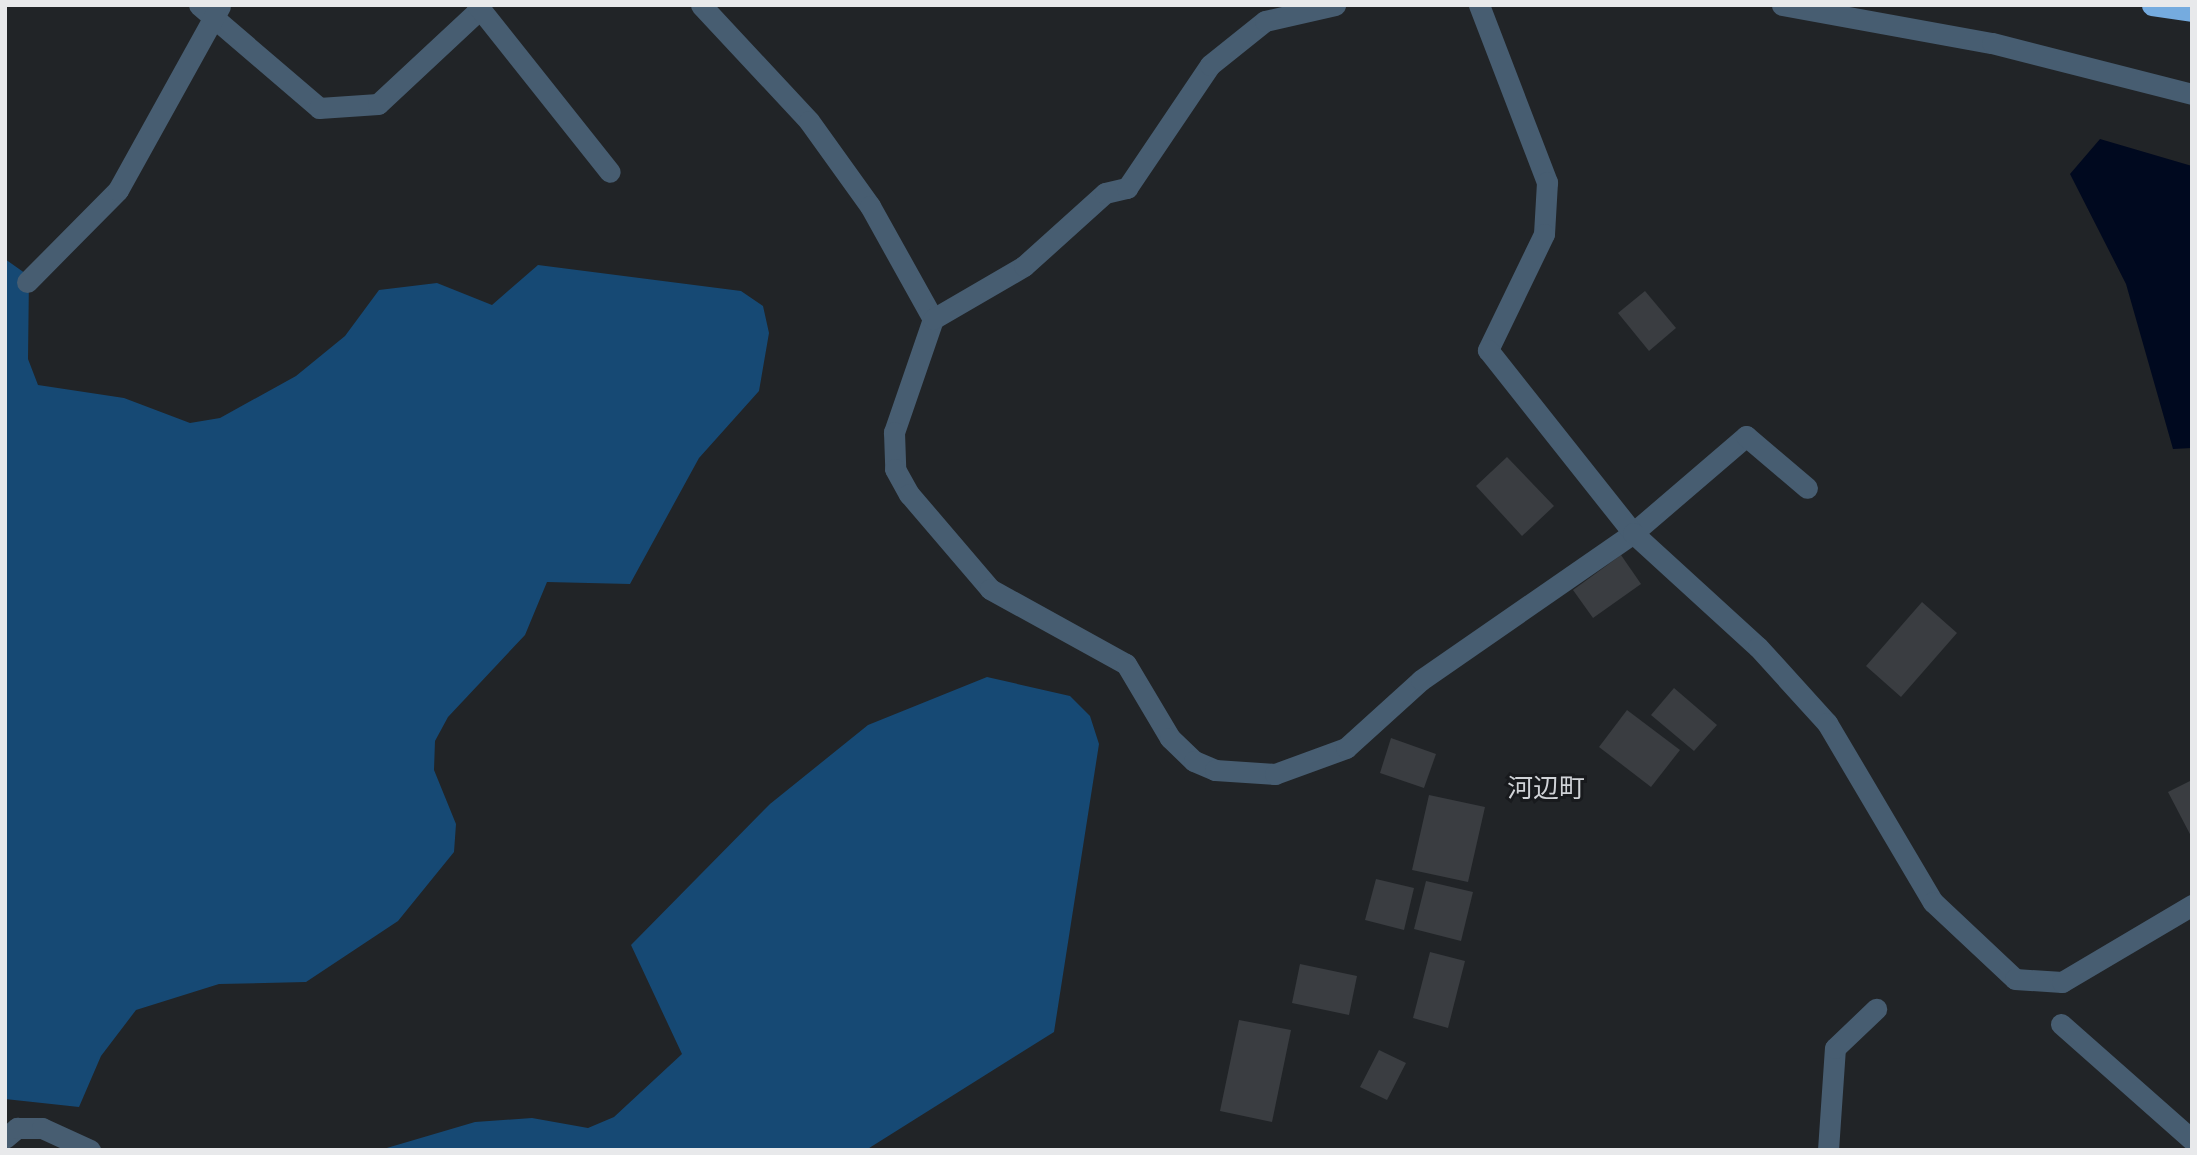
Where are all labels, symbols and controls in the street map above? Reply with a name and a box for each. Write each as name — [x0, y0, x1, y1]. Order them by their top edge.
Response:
district label: 河辺町 — [1507, 773, 1585, 805]

